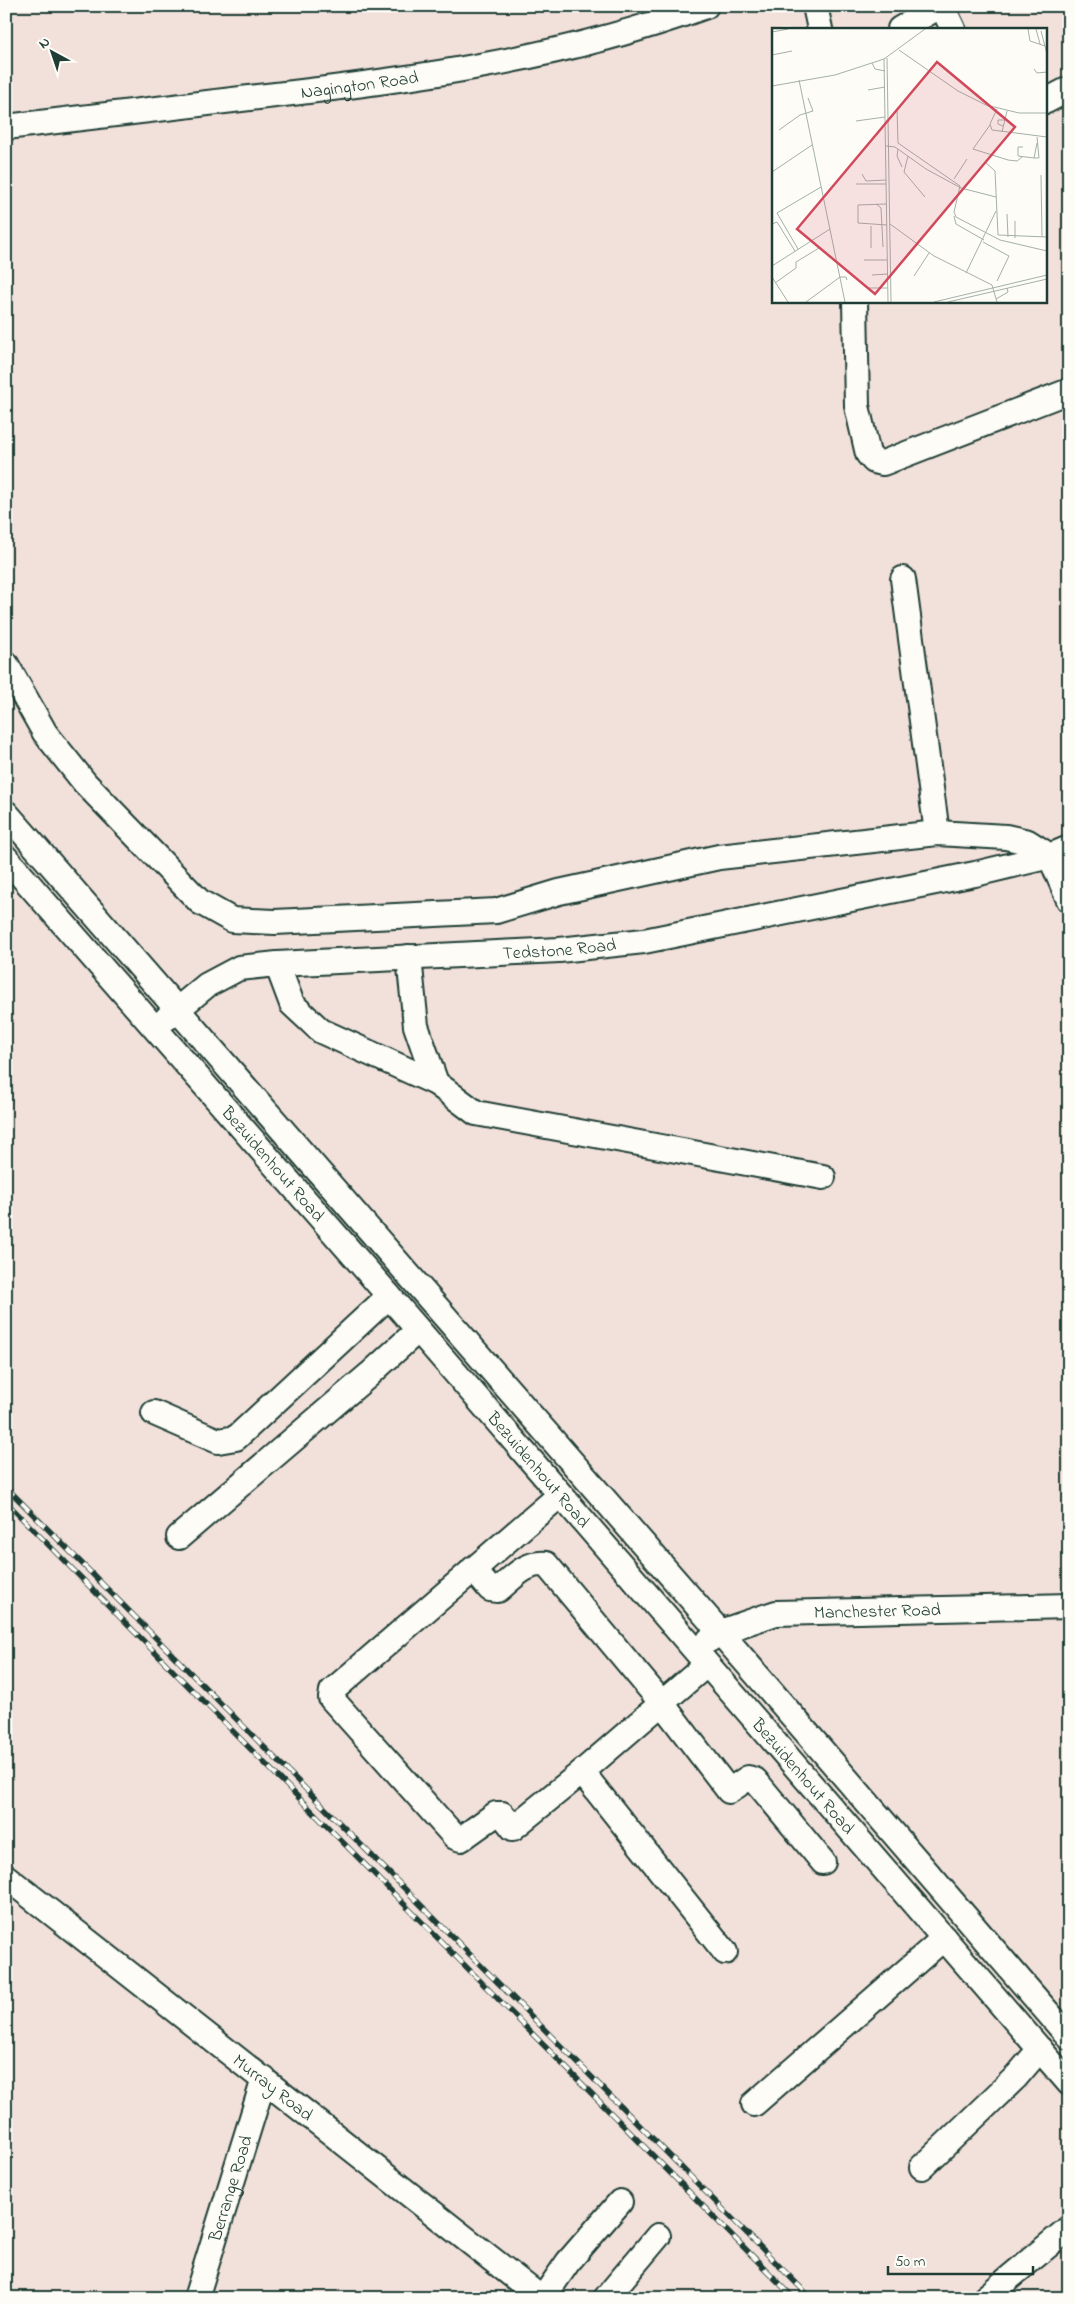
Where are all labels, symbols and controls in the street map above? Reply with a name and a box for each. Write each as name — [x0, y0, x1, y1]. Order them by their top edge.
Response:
north arrow — [28, 28, 78, 78]
inset map — [772, 28, 1048, 302]
text: N — [34, 32, 55, 54]
street label: Nagington Road — [300, 65, 420, 107]
street label: Tedstone Road — [502, 933, 618, 968]
street label: Bezuidenhout Road — [213, 1101, 330, 1229]
street label: Bezuidenhout Road — [479, 1406, 595, 1535]
street label: Manchester Road — [814, 1598, 941, 1627]
street label: Bezuidenhout Road — [744, 1713, 860, 1841]
street label: Murray Road — [226, 2049, 318, 2129]
street label: Berrange Road — [203, 2132, 261, 2246]
scale bar — [888, 2244, 1032, 2276]
text: 50 m — [895, 2251, 926, 2273]

